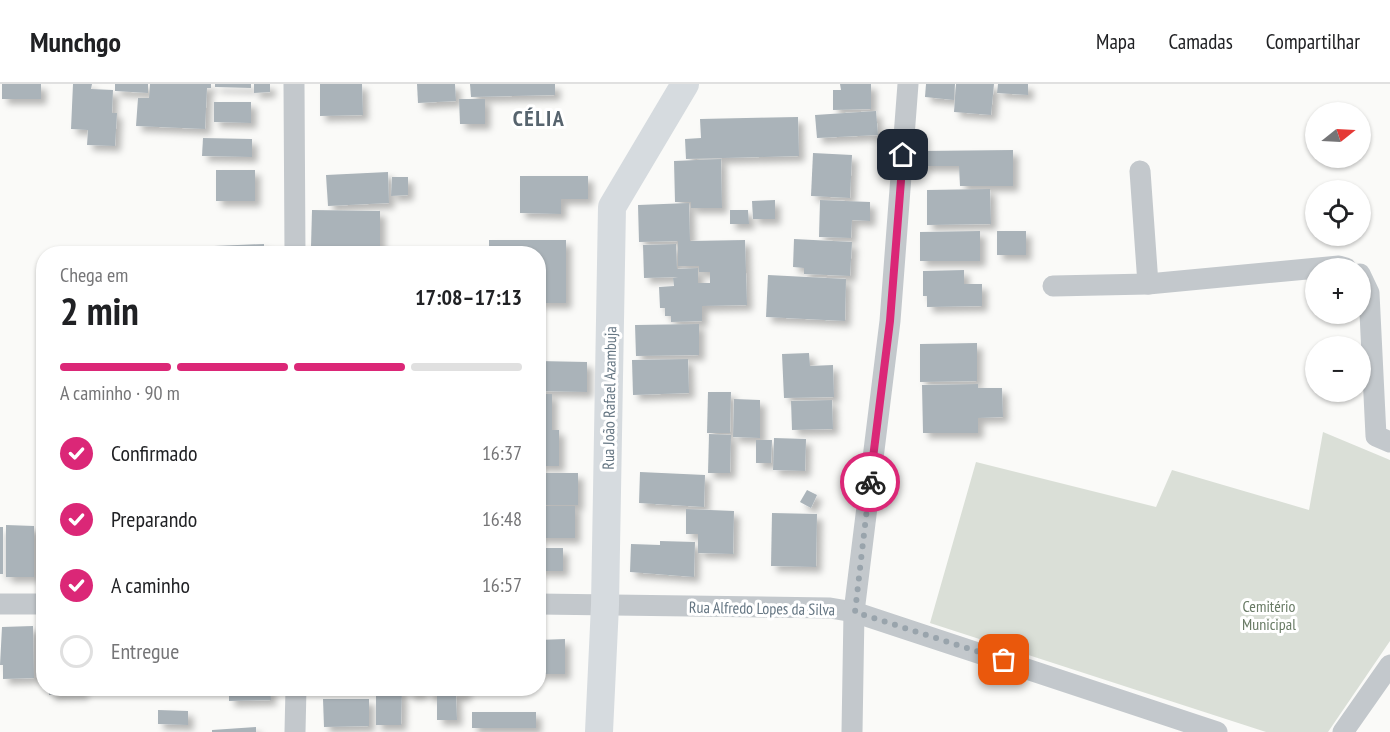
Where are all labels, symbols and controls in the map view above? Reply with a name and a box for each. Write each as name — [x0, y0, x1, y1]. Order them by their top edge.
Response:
text: Munchgo — [30, 23, 121, 60]
text: Mapa — [1096, 28, 1135, 55]
text: Camadas — [1168, 28, 1233, 55]
text: Compartilhar — [1266, 28, 1360, 55]
north arrow — [1305, 102, 1371, 168]
map controls — [1305, 102, 1371, 402]
district label: CÉLIA — [513, 104, 565, 132]
pin — [877, 129, 928, 180]
icon: home — [886, 138, 919, 171]
button: locate — [1305, 180, 1371, 246]
button: + — [1305, 258, 1371, 324]
text: Chega em — [60, 262, 128, 288]
text: 17:08–17:13 — [415, 283, 522, 311]
text: 2 min — [60, 285, 139, 336]
street label: Rua João Rafael Azambuja — [598, 326, 620, 470]
button: − — [1305, 336, 1371, 402]
text: A caminho · 90 m — [60, 380, 180, 406]
icon: check — [60, 437, 93, 470]
text: Confirmado — [111, 439, 197, 467]
text: 16:37 — [482, 440, 522, 466]
courier — [840, 452, 900, 512]
icon: bike — [854, 466, 887, 499]
icon: check — [60, 503, 93, 536]
text: Preparando — [111, 505, 197, 533]
text: 16:48 — [482, 506, 522, 532]
icon: check — [60, 569, 93, 602]
text: A caminho — [111, 571, 190, 599]
text: 16:57 — [482, 572, 522, 598]
park label: Cemitério Municipal — [1242, 596, 1296, 634]
street label: Rua Alfredo Lopes da Silva — [689, 597, 835, 619]
pin — [978, 634, 1029, 685]
text: Entregue — [111, 637, 179, 665]
icon: bag — [987, 643, 1020, 676]

